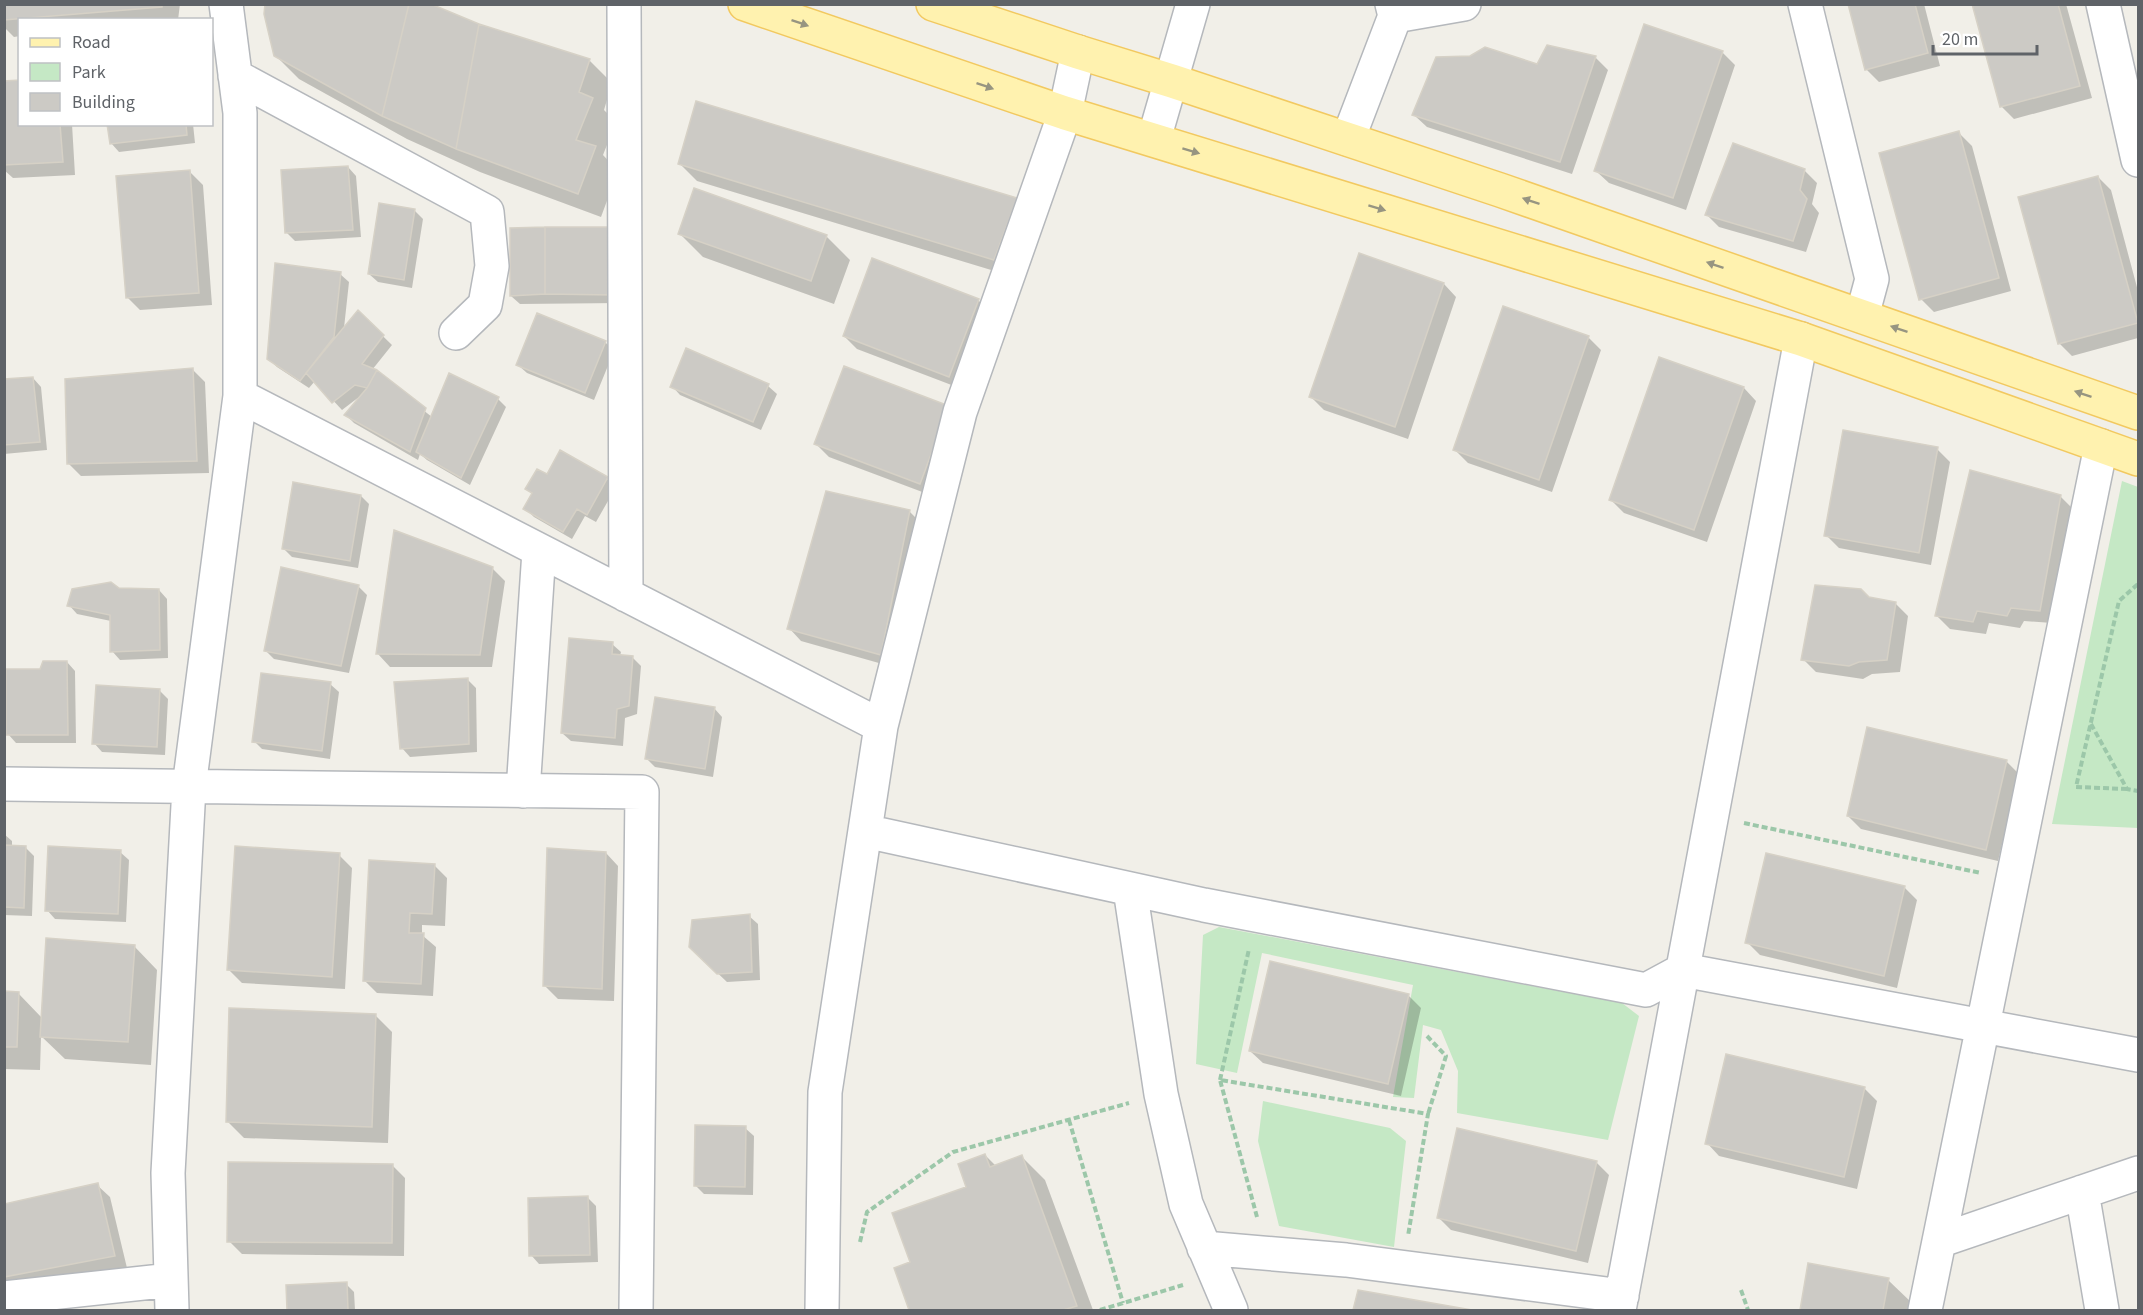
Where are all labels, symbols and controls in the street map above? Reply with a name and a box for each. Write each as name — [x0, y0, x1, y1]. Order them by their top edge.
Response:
legend — [18, 18, 213, 126]
scale bar — [1933, 18, 2036, 56]
one-way arrow — [791, 19, 809, 29]
text: 20 m — [1942, 27, 1978, 52]
text: Road — [72, 30, 111, 55]
text: Park — [72, 60, 106, 85]
one-way arrow — [976, 82, 994, 91]
text: Building — [72, 90, 135, 115]
one-way arrow — [1182, 147, 1200, 156]
one-way arrow — [1522, 195, 1540, 205]
one-way arrow — [1368, 204, 1386, 213]
one-way arrow — [1706, 260, 1724, 269]
one-way arrow — [1890, 324, 1908, 334]
one-way arrow — [2074, 388, 2092, 398]

